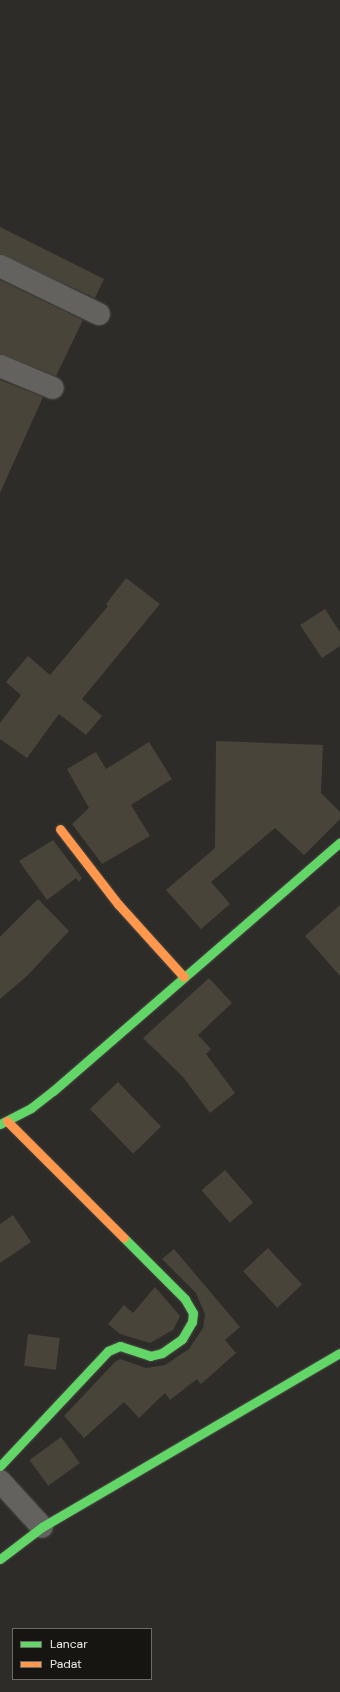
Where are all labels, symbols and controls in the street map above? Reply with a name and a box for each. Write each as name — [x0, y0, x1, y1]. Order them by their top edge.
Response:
legend — [12, 1628, 152, 1680]
text: Lancar — [50, 1636, 88, 1652]
text: Padat — [50, 1656, 82, 1672]

